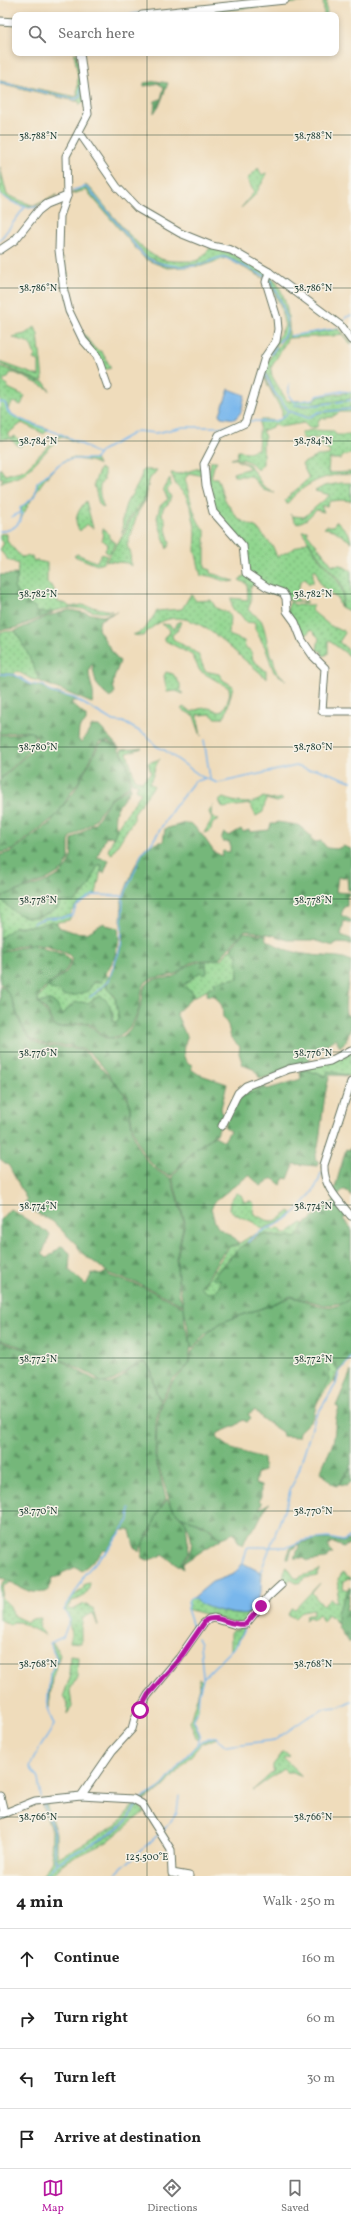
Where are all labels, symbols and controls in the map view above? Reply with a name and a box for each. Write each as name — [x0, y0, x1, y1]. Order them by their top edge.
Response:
search box — [12, 12, 339, 56]
icon: search — [26, 23, 48, 45]
text: Search here — [58, 24, 135, 45]
text: 38.788°N — [19, 129, 58, 143]
text: 38.788°N — [294, 129, 333, 143]
text: 38.786°N — [19, 281, 58, 295]
text: 38.786°N — [294, 281, 333, 295]
text: 38.784°N — [19, 434, 58, 448]
text: 38.784°N — [294, 434, 333, 448]
text: 38.782°N — [19, 587, 58, 601]
text: 38.782°N — [294, 587, 333, 601]
text: 38.780°N — [19, 740, 58, 754]
text: 38.780°N — [294, 740, 333, 754]
text: 38.778°N — [19, 893, 58, 907]
text: 38.778°N — [294, 893, 333, 907]
text: 38.776°N — [19, 1046, 58, 1060]
text: 38.776°N — [294, 1046, 333, 1060]
text: 38.774°N — [19, 1199, 58, 1213]
text: 38.774°N — [294, 1199, 333, 1213]
text: 38.772°N — [19, 1352, 58, 1366]
text: 38.772°N — [294, 1352, 333, 1366]
text: 38.770°N — [19, 1504, 58, 1518]
text: 38.770°N — [294, 1504, 333, 1518]
route end — [252, 1597, 270, 1615]
text: 38.768°N — [19, 1657, 58, 1671]
text: 38.768°N — [294, 1657, 333, 1671]
route start — [131, 1701, 149, 1719]
text: 38.766°N — [19, 1810, 58, 1824]
text: 38.766°N — [294, 1810, 333, 1824]
text: 125.500°E — [126, 1850, 168, 1864]
text: 4 min — [16, 1891, 63, 1914]
text: Walk · 250 m — [263, 1893, 335, 1911]
icon: ahead — [16, 1948, 38, 1970]
text: Continue — [54, 1948, 119, 1969]
text: 160 m — [301, 1950, 335, 1968]
icon: right — [16, 2008, 38, 2030]
text: Turn right — [54, 2008, 128, 2029]
text: 60 m — [307, 2010, 335, 2028]
icon: left — [16, 2068, 38, 2090]
text: Turn left — [54, 2068, 116, 2089]
text: 30 m — [307, 2070, 335, 2088]
icon: arrive — [16, 2128, 38, 2150]
text: Arrive at destination — [54, 2128, 201, 2149]
tab: Map — [42, 2177, 64, 2216]
tab: Directions — [147, 2177, 198, 2216]
tab: Saved — [281, 2177, 309, 2216]

